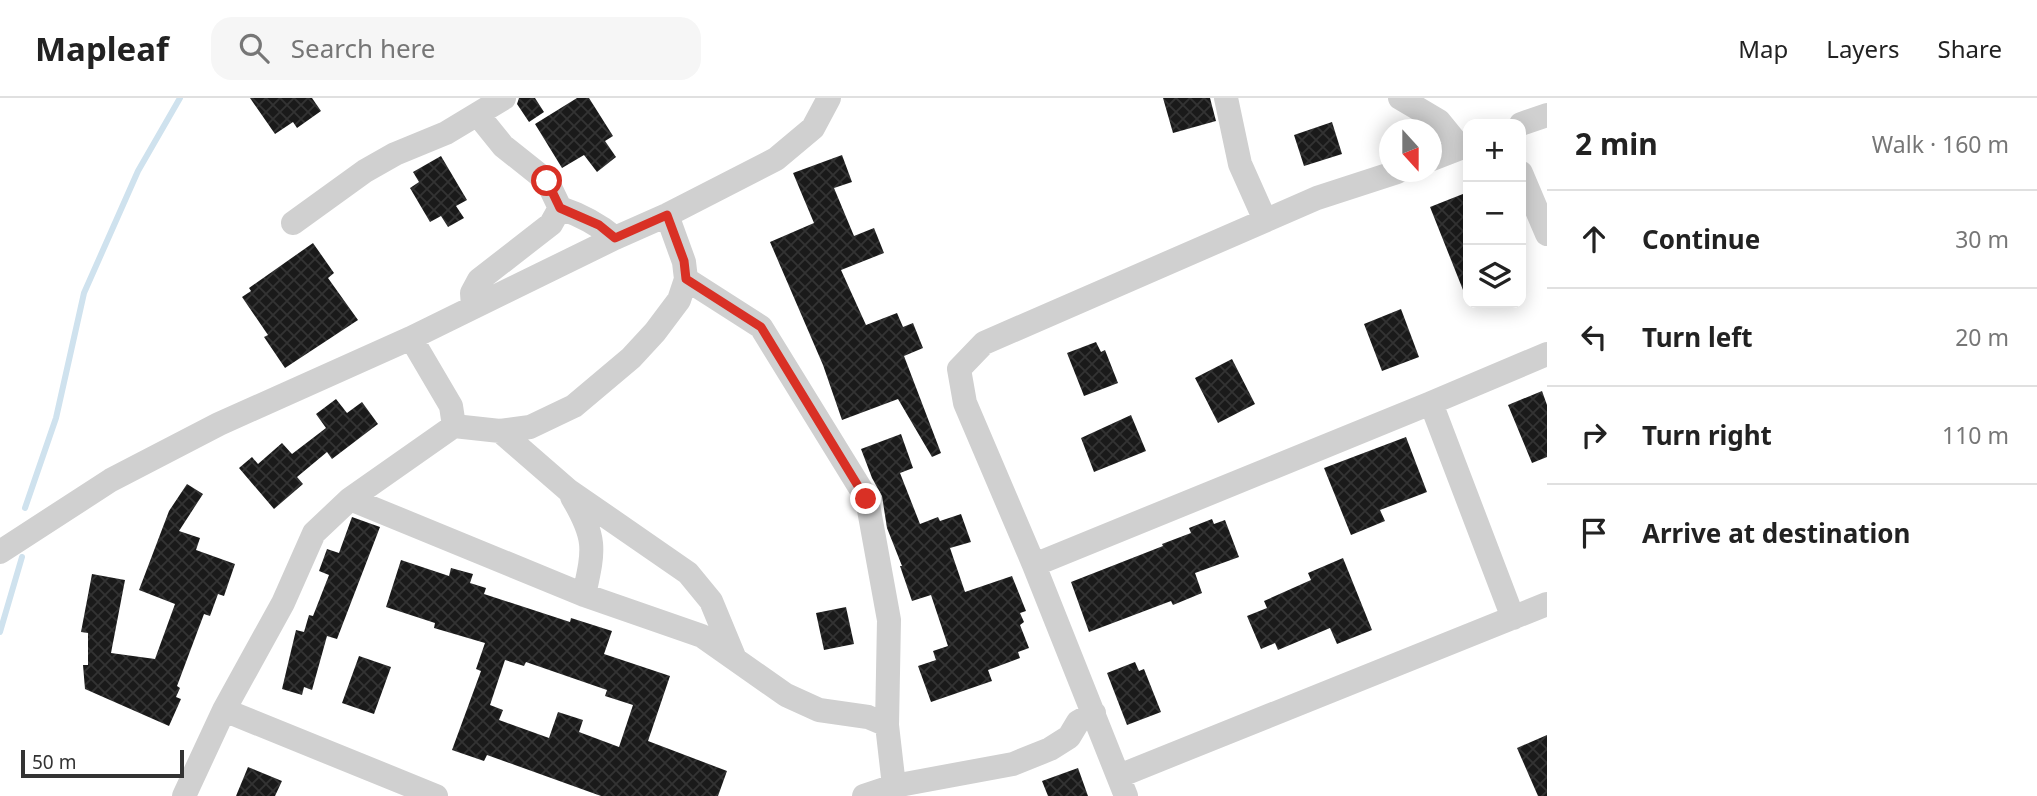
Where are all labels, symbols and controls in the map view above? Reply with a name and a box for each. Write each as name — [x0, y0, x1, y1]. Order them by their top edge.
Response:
search box — [211, 17, 701, 80]
text: Mapleaf — [35, 26, 169, 71]
icon: search — [235, 29, 273, 67]
text: Search here — [291, 30, 436, 66]
text: Map — [1738, 32, 1788, 65]
text: Layers — [1826, 32, 1900, 65]
text: Share — [1938, 32, 2002, 65]
north arrow — [1379, 119, 1442, 182]
map controls — [1463, 119, 1526, 308]
button: + — [1463, 119, 1526, 182]
text: 2 min — [1575, 123, 1658, 164]
text: Walk · 160 m — [1872, 128, 2009, 160]
route start — [531, 165, 562, 196]
button: − — [1463, 182, 1526, 245]
icon: ahead — [1575, 220, 1613, 258]
text: Continue — [1642, 221, 1760, 257]
text: 30 m — [1955, 223, 2009, 255]
button: layers — [1463, 245, 1526, 308]
icon: left — [1575, 318, 1613, 356]
text: Turn left — [1642, 319, 1753, 355]
text: 20 m — [1955, 321, 2009, 353]
icon: right — [1575, 416, 1613, 454]
text: Turn right — [1642, 417, 1772, 453]
text: 110 m — [1942, 419, 2009, 451]
route end — [850, 483, 881, 514]
icon: arrive — [1575, 514, 1613, 552]
text: Arrive at destination — [1642, 515, 1911, 551]
scale bar — [21, 747, 184, 779]
text: 50 m — [32, 749, 76, 775]

